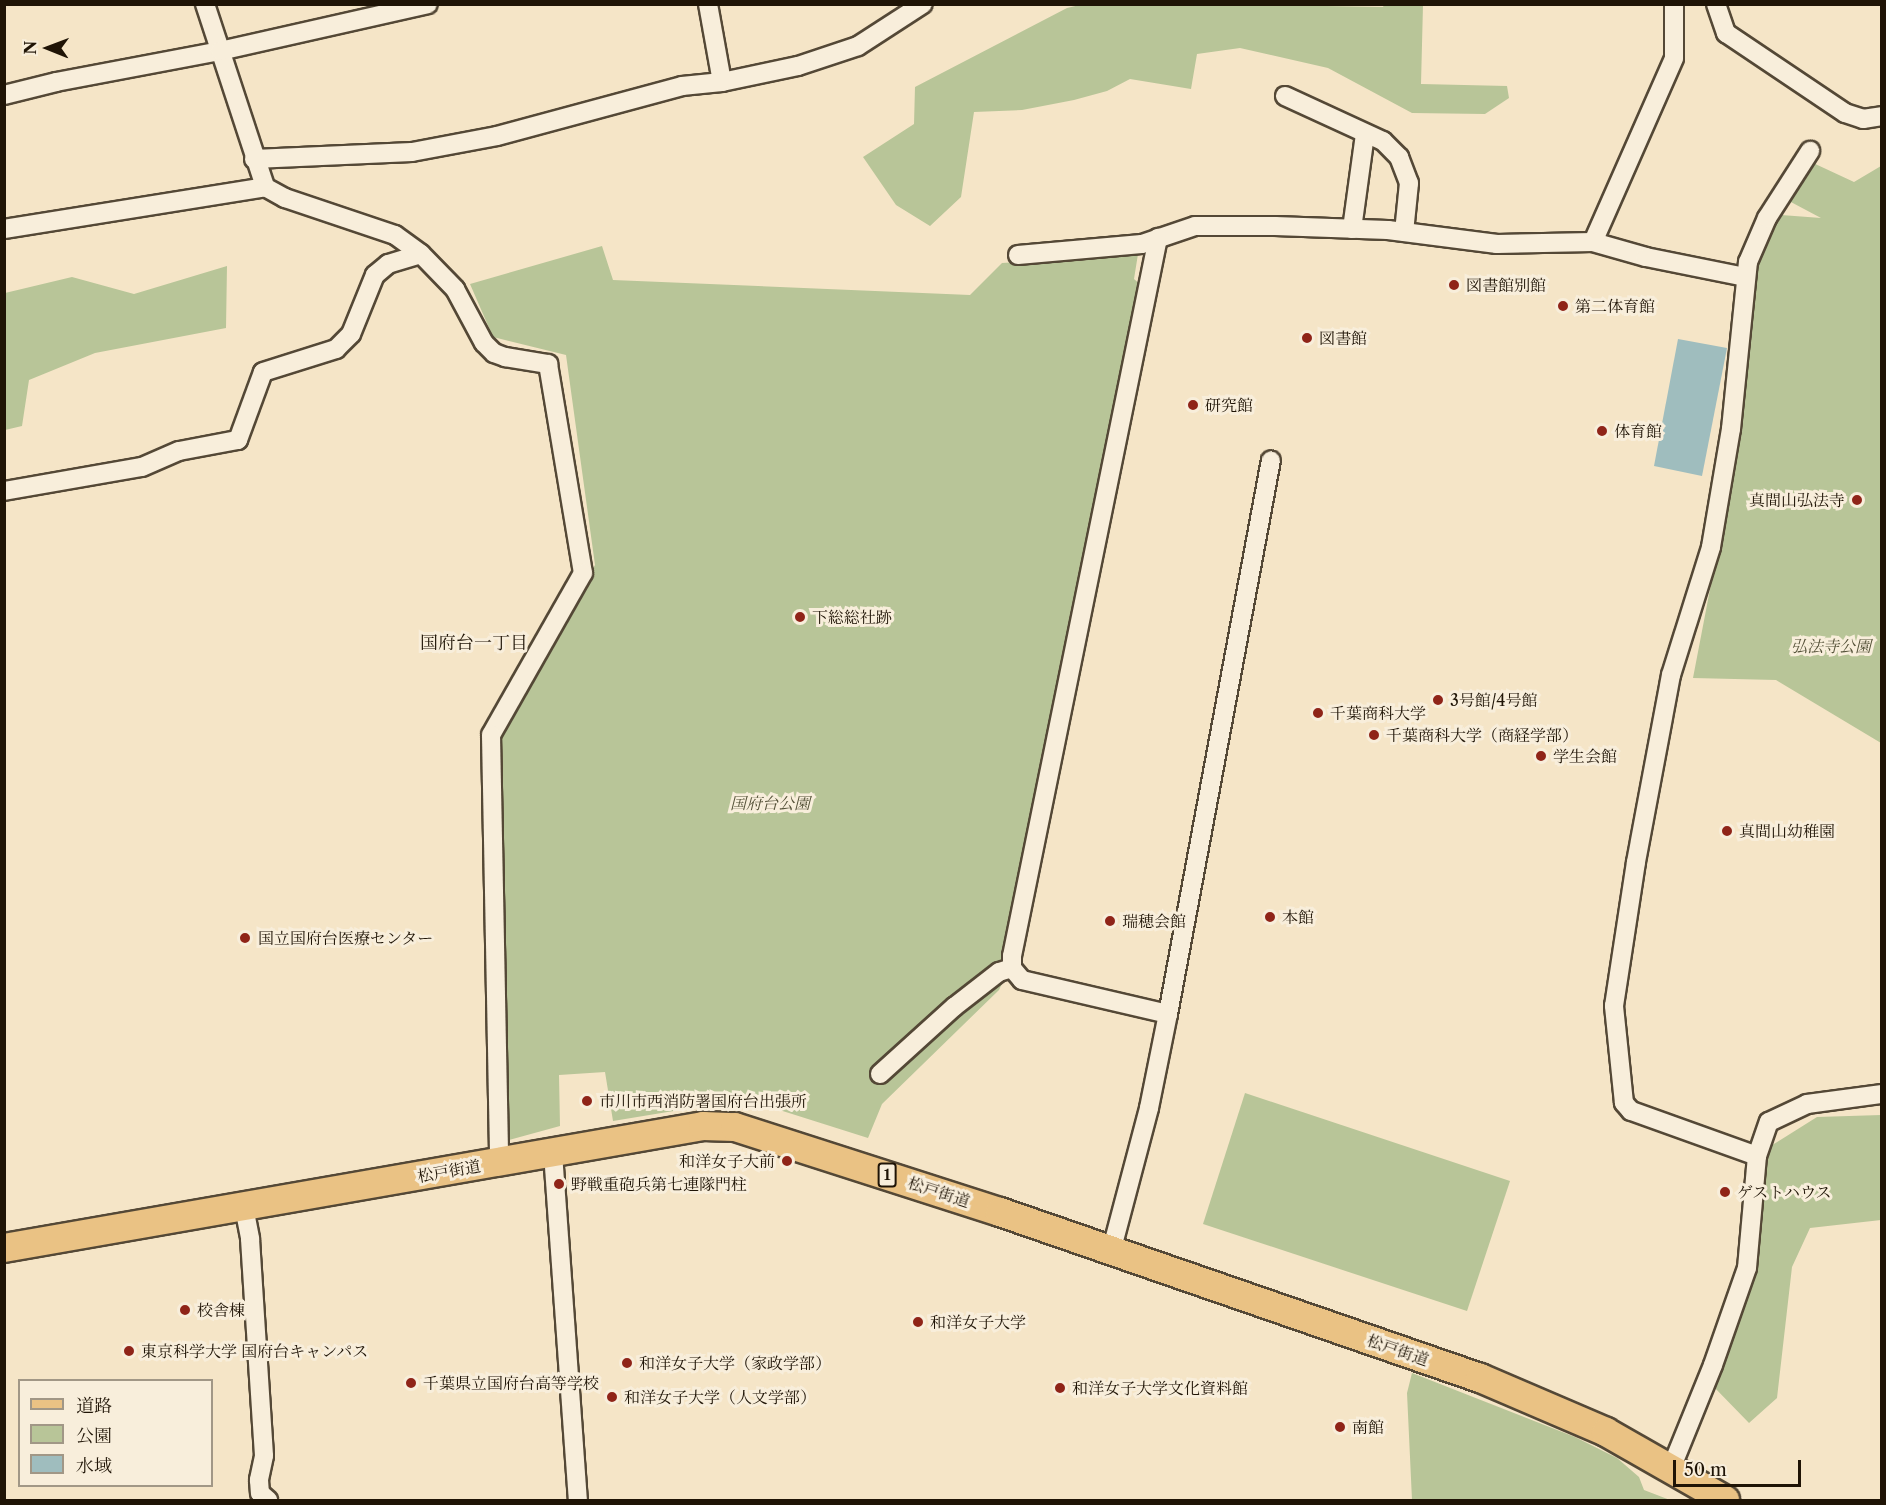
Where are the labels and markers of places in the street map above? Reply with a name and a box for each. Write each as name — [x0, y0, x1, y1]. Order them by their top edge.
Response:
place label: 図書館別館 — [1466, 275, 1546, 295]
marker: 図書館別館 — [1447, 278, 1461, 292]
place label: 第二体育館 — [1575, 296, 1655, 316]
marker: 第二体育館 — [1556, 299, 1570, 313]
place label: 図書館 — [1319, 328, 1367, 348]
marker: 図書館 — [1300, 331, 1314, 345]
place label: 研究館 — [1205, 395, 1253, 415]
marker: 研究館 — [1186, 398, 1200, 412]
place label: 体育館 — [1614, 421, 1662, 441]
marker: 体育館 — [1595, 424, 1609, 438]
place label: 真間山弘法寺 — [1749, 490, 1845, 510]
marker: 真間山弘法寺 — [1850, 493, 1864, 507]
place label: 下総総社跡 — [812, 607, 892, 627]
marker: 下総総社跡 — [793, 610, 807, 624]
place label: 3号館/4号館 — [1450, 690, 1538, 710]
marker: 3号館/4号館 — [1431, 693, 1445, 707]
place label: 千葉商科大学 — [1330, 703, 1426, 723]
marker: 千葉商科大学 — [1311, 706, 1325, 720]
place label: 千葉商科大学（商経学部） — [1386, 725, 1578, 745]
marker: 千葉商科大学（商経学部） — [1367, 728, 1381, 742]
place label: 学生会館 — [1553, 746, 1617, 766]
marker: 学生会館 — [1534, 749, 1548, 763]
place label: 真間山幼稚園 — [1739, 821, 1835, 841]
marker: 真間山幼稚園 — [1720, 824, 1734, 838]
place label: 本館 — [1282, 907, 1314, 927]
marker: 本館 — [1263, 910, 1277, 924]
place label: 瑞穂会館 — [1122, 911, 1186, 931]
marker: 瑞穂会館 — [1103, 914, 1117, 928]
place label: 国立国府台医療センター — [258, 928, 434, 948]
marker: 国立国府台医療センター — [236, 929, 254, 947]
place label: 市川市西消防署国府台出張所 — [599, 1091, 807, 1111]
marker: 市川市西消防署国府台出張所 — [580, 1094, 594, 1108]
place label: 和洋女子大前 — [679, 1151, 775, 1171]
marker: 和洋女子大前 — [780, 1154, 794, 1168]
place label: 野戦重砲兵第七連隊門柱 — [571, 1174, 747, 1194]
marker: 野戦重砲兵第七連隊門柱 — [552, 1177, 566, 1191]
place label: ゲストハウス — [1737, 1182, 1833, 1202]
marker: ゲストハウス — [1718, 1185, 1732, 1199]
place label: 校舎棟 — [197, 1300, 245, 1320]
marker: 校舎棟 — [178, 1303, 192, 1317]
place label: 和洋女子大学 — [930, 1312, 1026, 1332]
marker: 和洋女子大学 — [911, 1315, 925, 1329]
place label: 東京科学大学 国府台キャンパス — [141, 1341, 369, 1361]
marker: 東京科学大学 国府台キャンパス — [122, 1344, 136, 1358]
place label: 和洋女子大学（家政学部） — [639, 1353, 831, 1373]
marker: 和洋女子大学（家政学部） — [620, 1356, 634, 1370]
place label: 千葉県立国府台高等学校 — [423, 1373, 599, 1393]
marker: 千葉県立国府台高等学校 — [404, 1376, 418, 1390]
place label: 和洋女子大学文化資料館 — [1072, 1378, 1248, 1398]
marker: 和洋女子大学文化資料館 — [1053, 1381, 1067, 1395]
place label: 和洋女子大学（人文学部） — [624, 1387, 816, 1407]
marker: 和洋女子大学（人文学部） — [605, 1390, 619, 1404]
place label: 南館 — [1352, 1417, 1384, 1437]
marker: 南館 — [1333, 1420, 1347, 1434]

